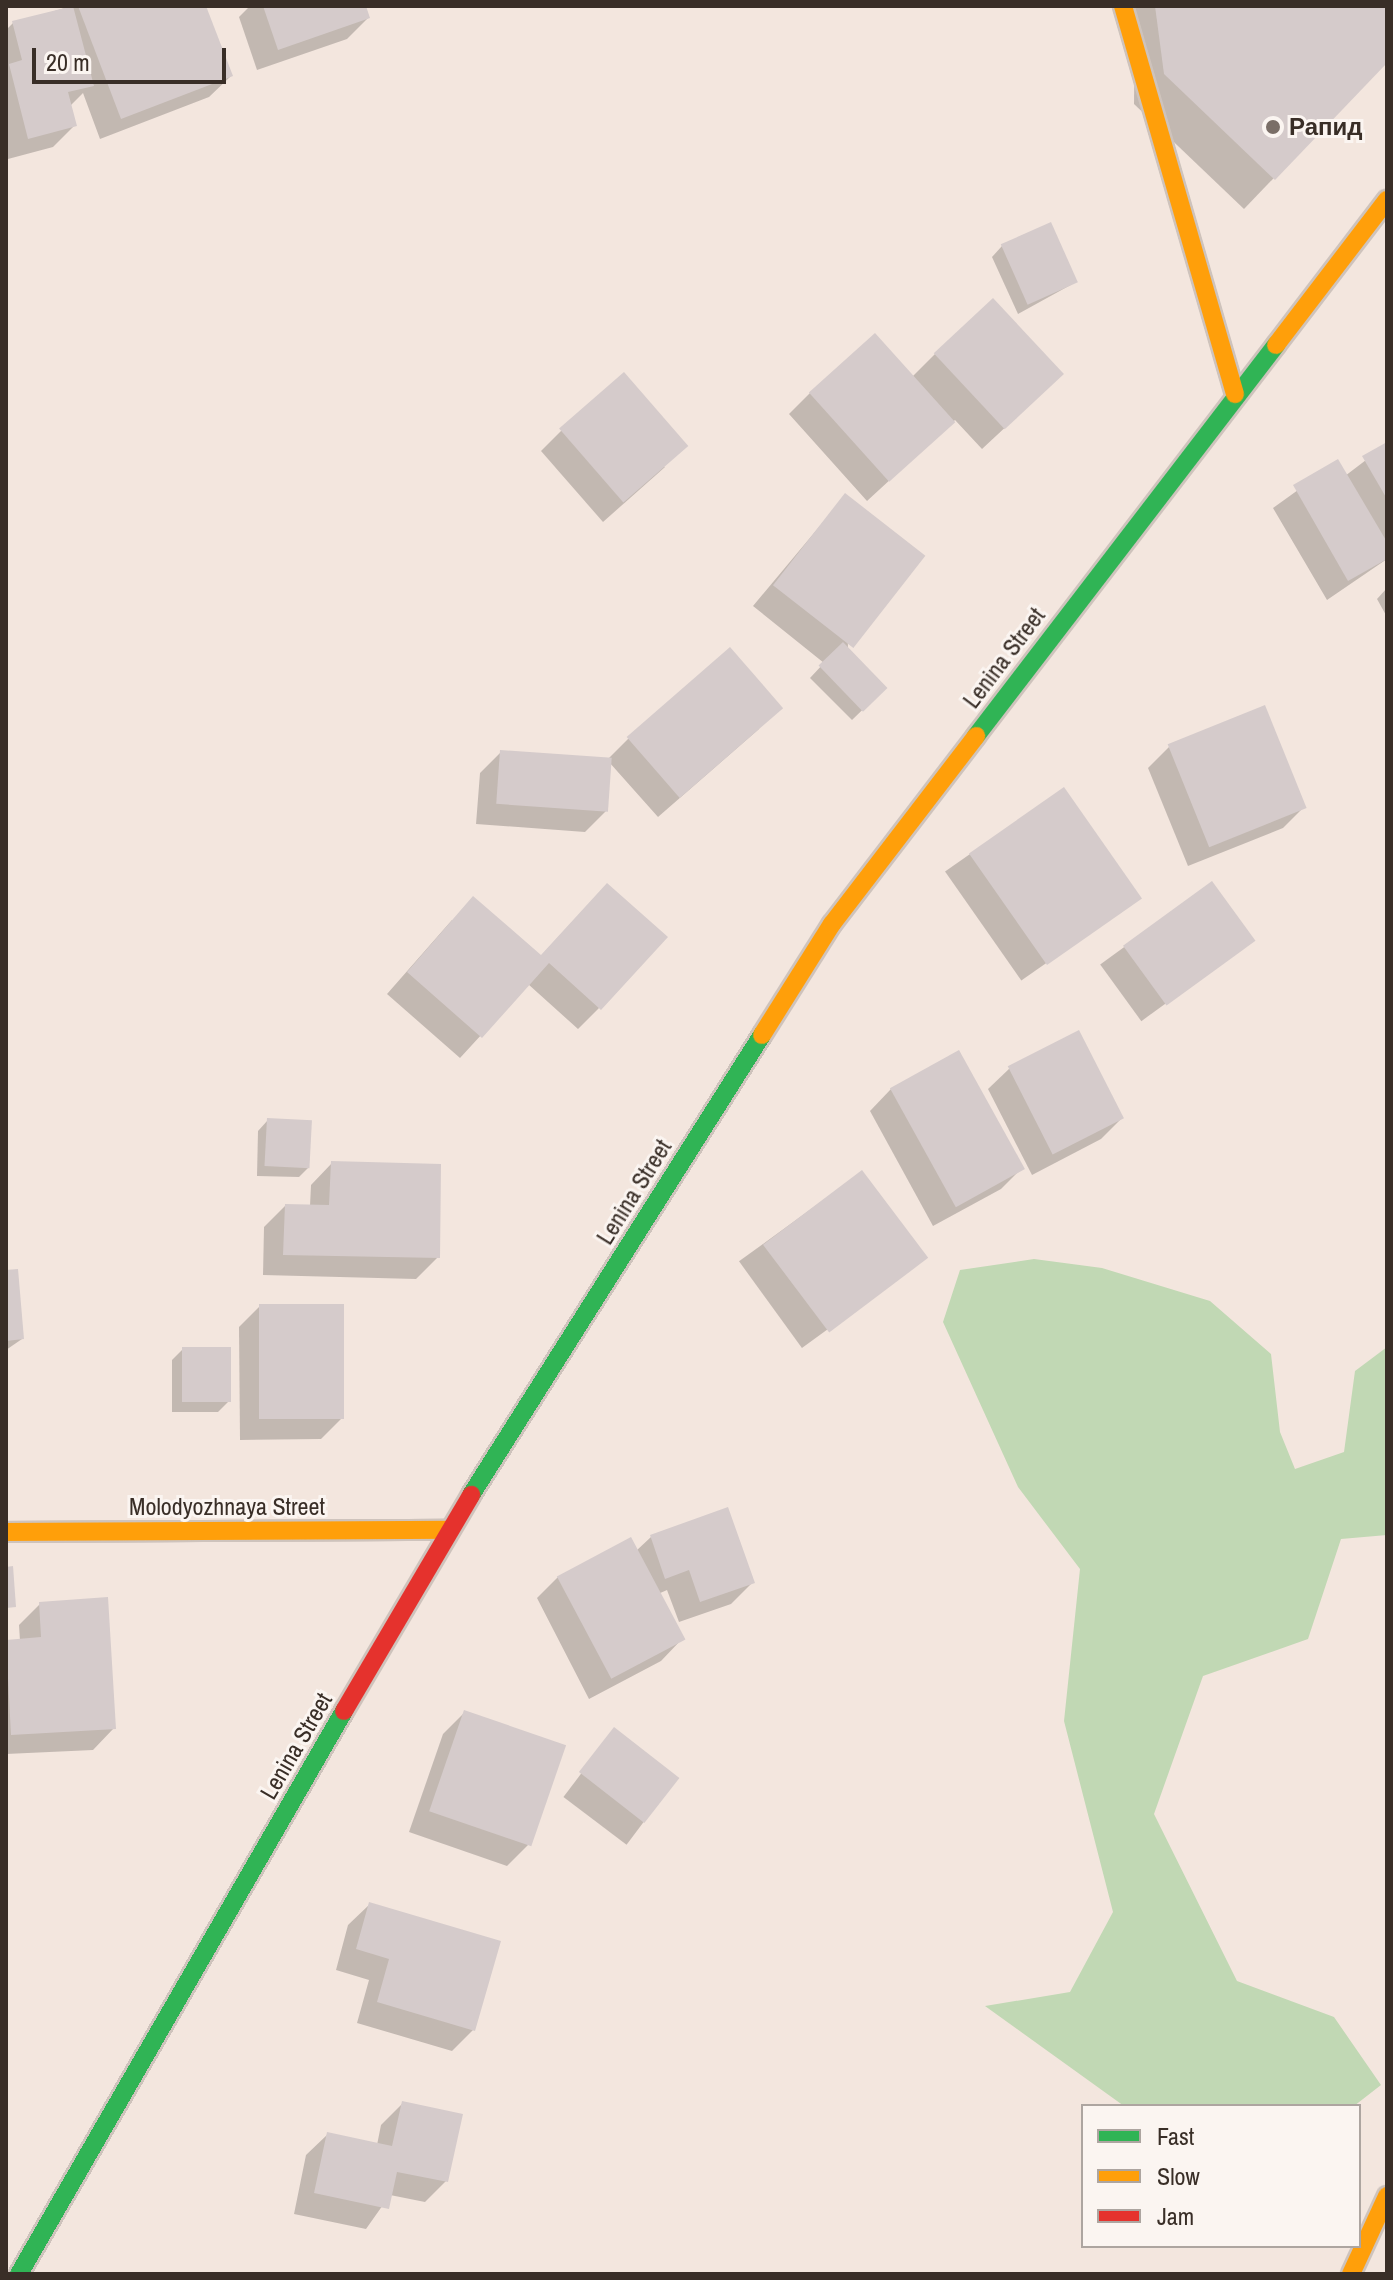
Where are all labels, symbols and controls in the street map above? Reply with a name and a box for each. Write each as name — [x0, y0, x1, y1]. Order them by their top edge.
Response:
scale bar — [36, 32, 230, 82]
text: 20 m — [46, 46, 90, 78]
place label: Рапид — [1289, 113, 1363, 141]
marker: Рапид — [1264, 118, 1282, 136]
street label: Lenina Street — [957, 602, 1051, 714]
street label: Lenina Street — [590, 1134, 678, 1250]
street label: Molodyozhnaya Street — [129, 1493, 325, 1521]
street label: Lenina Street — [254, 1688, 338, 1804]
legend — [1081, 2104, 1361, 2248]
text: Fast — [1157, 2120, 1194, 2152]
text: Slow — [1157, 2160, 1200, 2192]
text: Jam — [1157, 2200, 1194, 2232]

